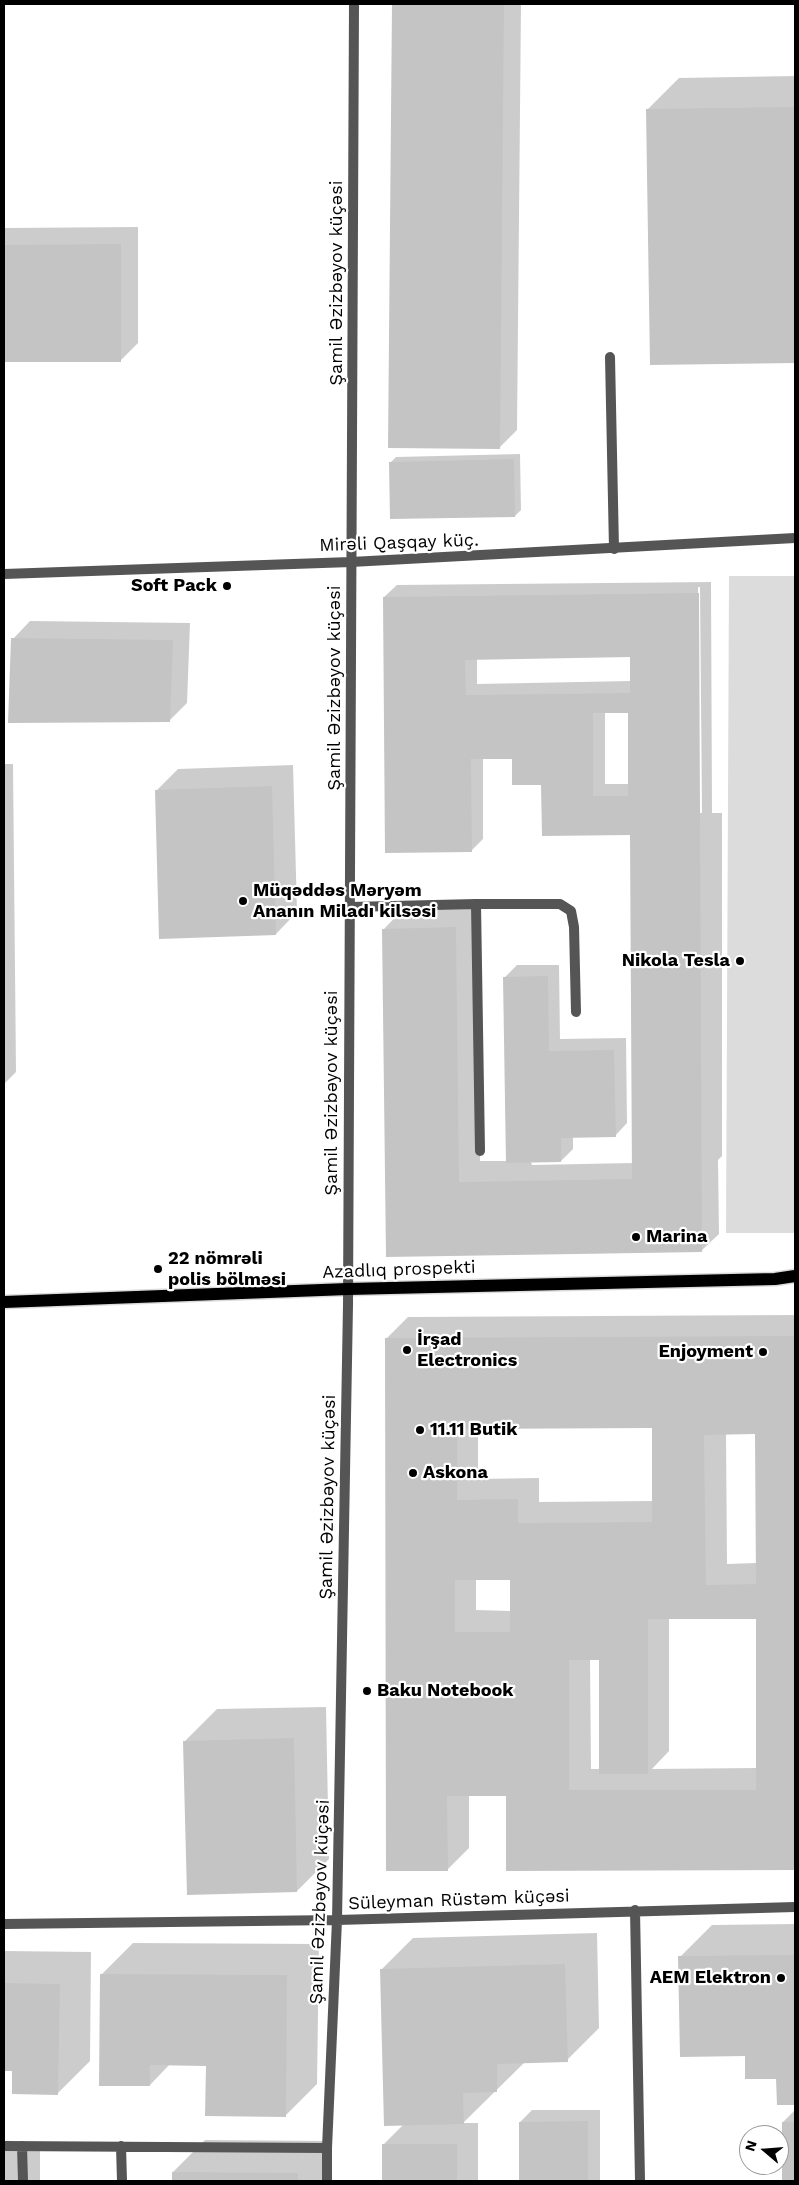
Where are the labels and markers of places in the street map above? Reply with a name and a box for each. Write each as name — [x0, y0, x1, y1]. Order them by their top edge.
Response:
place label: Soft Pack — [131, 575, 217, 597]
marker: Soft Pack — [221, 580, 233, 592]
place label: Müqəddəs Məryəm Ananın Miladı kilsəsi — [253, 880, 436, 922]
marker: Müqəddəs Məryəm Ananın Miladı kilsəsi — [237, 895, 249, 907]
place label: Nikola Tesla — [622, 950, 730, 972]
marker: Nikola Tesla — [734, 955, 746, 967]
place label: Marina — [646, 1226, 707, 1248]
marker: Marina — [630, 1231, 642, 1243]
place label: 22 nömrəli polis bölməsi — [168, 1248, 286, 1290]
marker: 22 nömrəli polis bölməsi — [152, 1263, 164, 1275]
place label: İrşad Electronics — [417, 1329, 517, 1372]
place label: Enjoyment — [658, 1341, 753, 1363]
marker: İrşad Electronics — [401, 1344, 413, 1356]
marker: Enjoyment — [757, 1346, 769, 1358]
place label: 11.11 Butik — [430, 1419, 517, 1441]
marker: 11.11 Butik — [414, 1424, 426, 1436]
place label: Askona — [423, 1462, 488, 1484]
marker: Askona — [407, 1467, 419, 1479]
place label: Baku Notebook — [377, 1680, 513, 1702]
marker: Baku Notebook — [361, 1685, 373, 1697]
place label: AEM Elektron — [650, 1967, 771, 1989]
marker: AEM Elektron — [775, 1972, 787, 1984]

